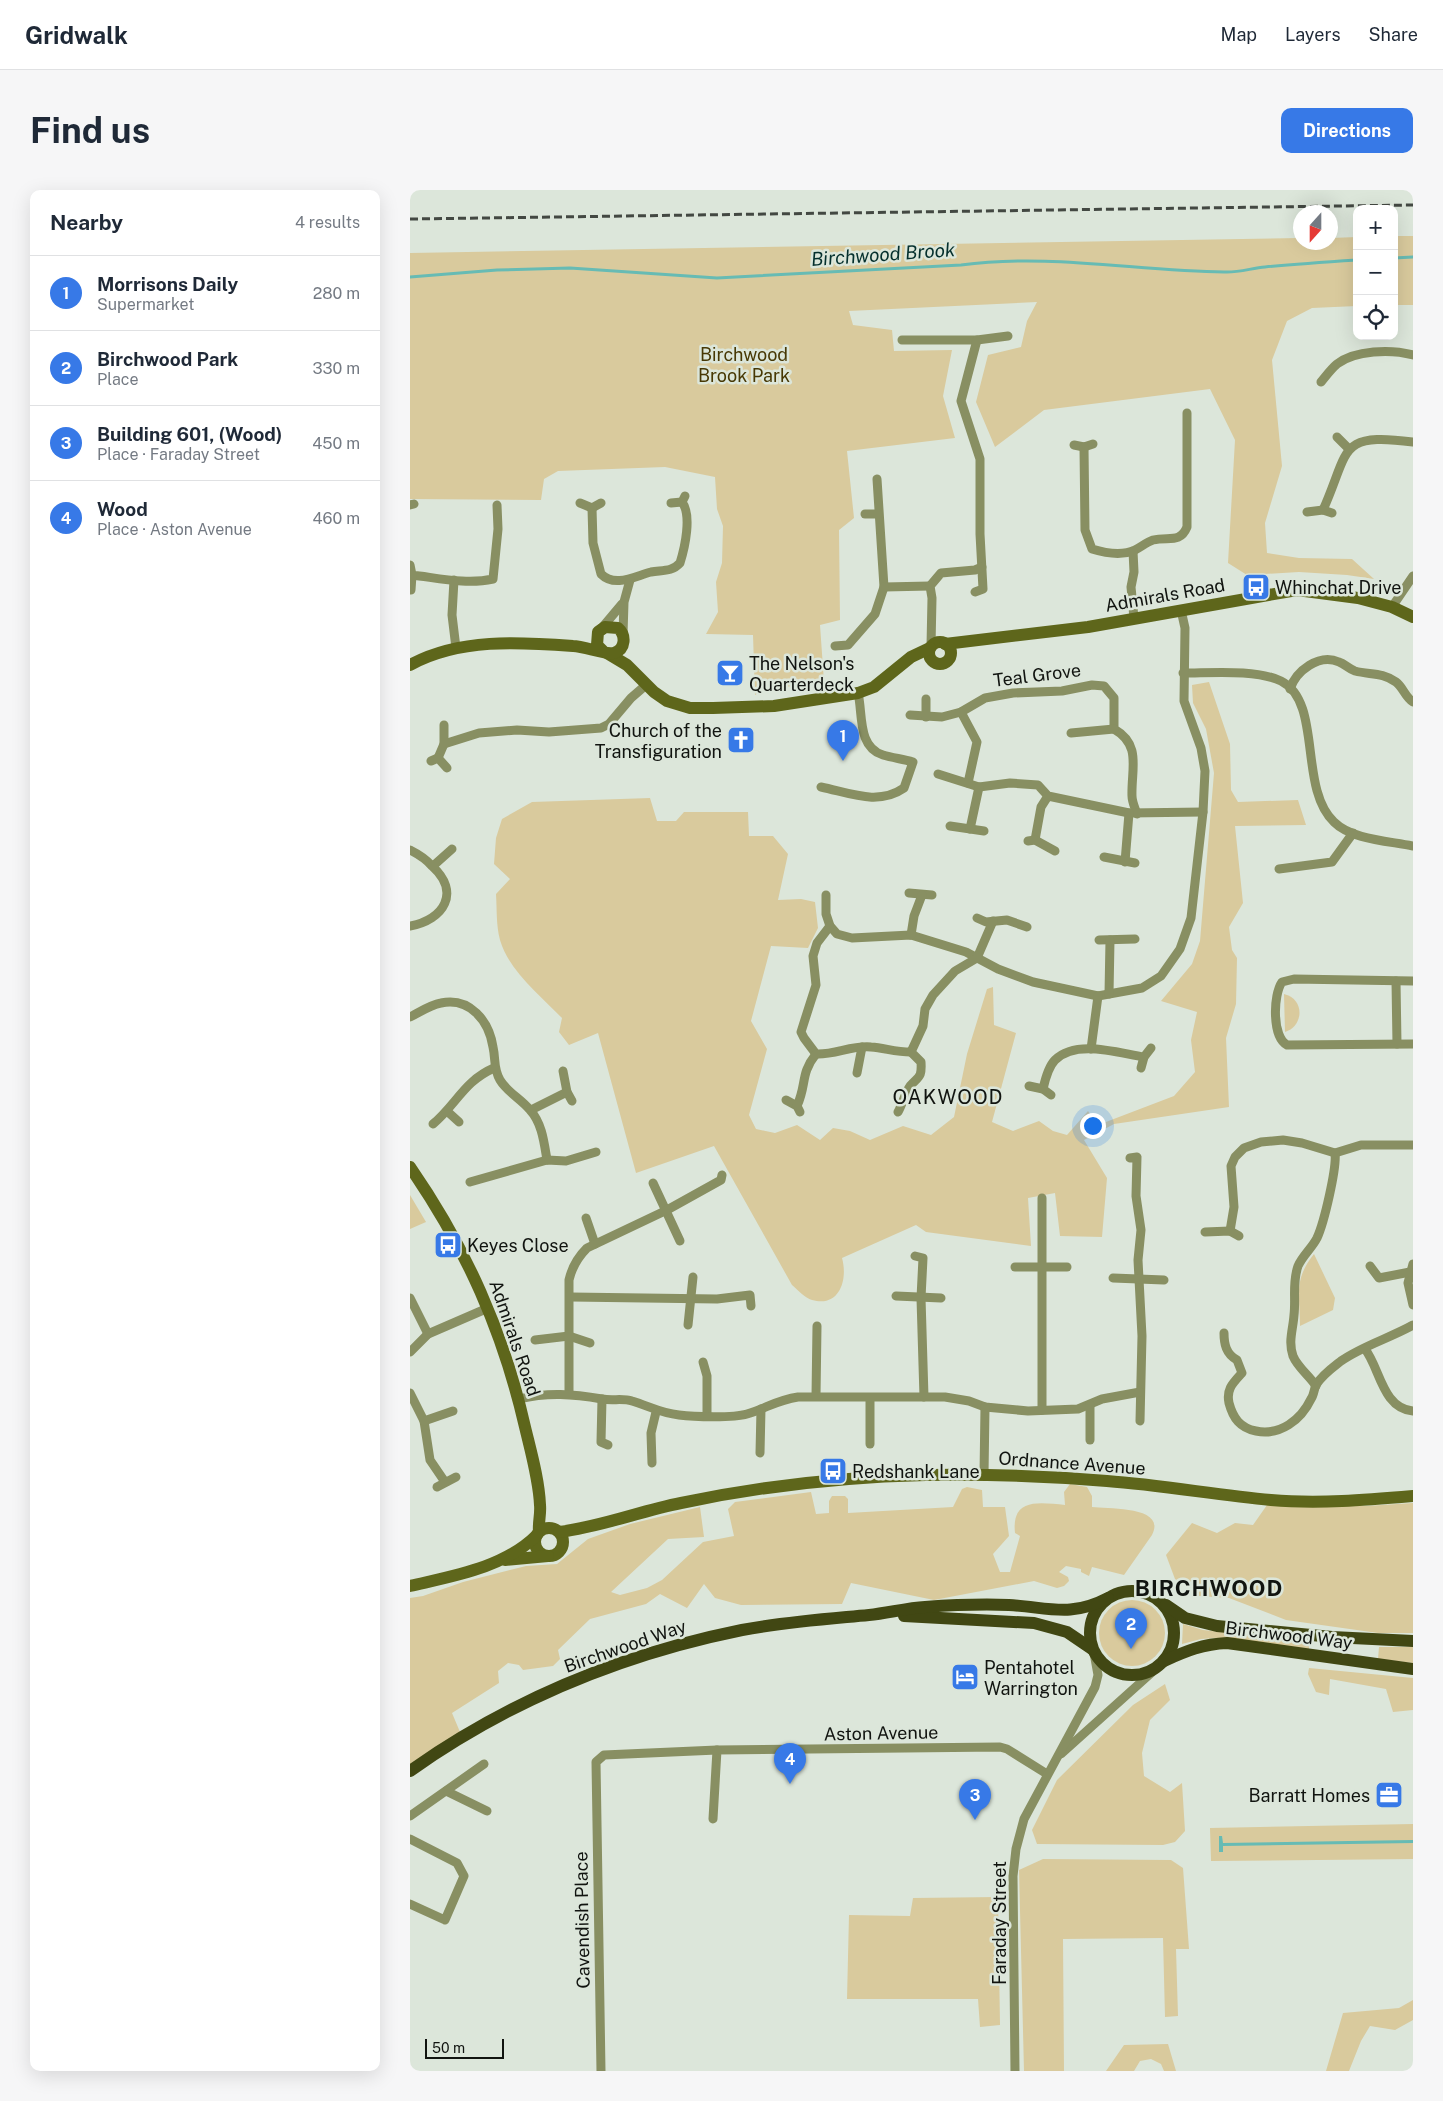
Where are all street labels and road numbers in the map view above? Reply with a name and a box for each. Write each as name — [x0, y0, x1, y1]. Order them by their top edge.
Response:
street label: Admirals Road — [1103, 574, 1227, 616]
street label: Teal Grove — [992, 659, 1082, 691]
street label: Admirals Road — [485, 1277, 545, 1399]
street label: Ordnance Avenue — [998, 1447, 1146, 1479]
street label: Birchwood Way — [561, 1615, 689, 1677]
street label: Birchwood Way — [1224, 1617, 1354, 1653]
street label: Aston Avenue — [823, 1721, 939, 1745]
street label: Cavendish Place — [570, 1851, 594, 1989]
street label: Faraday Street — [989, 1861, 1010, 1985]

